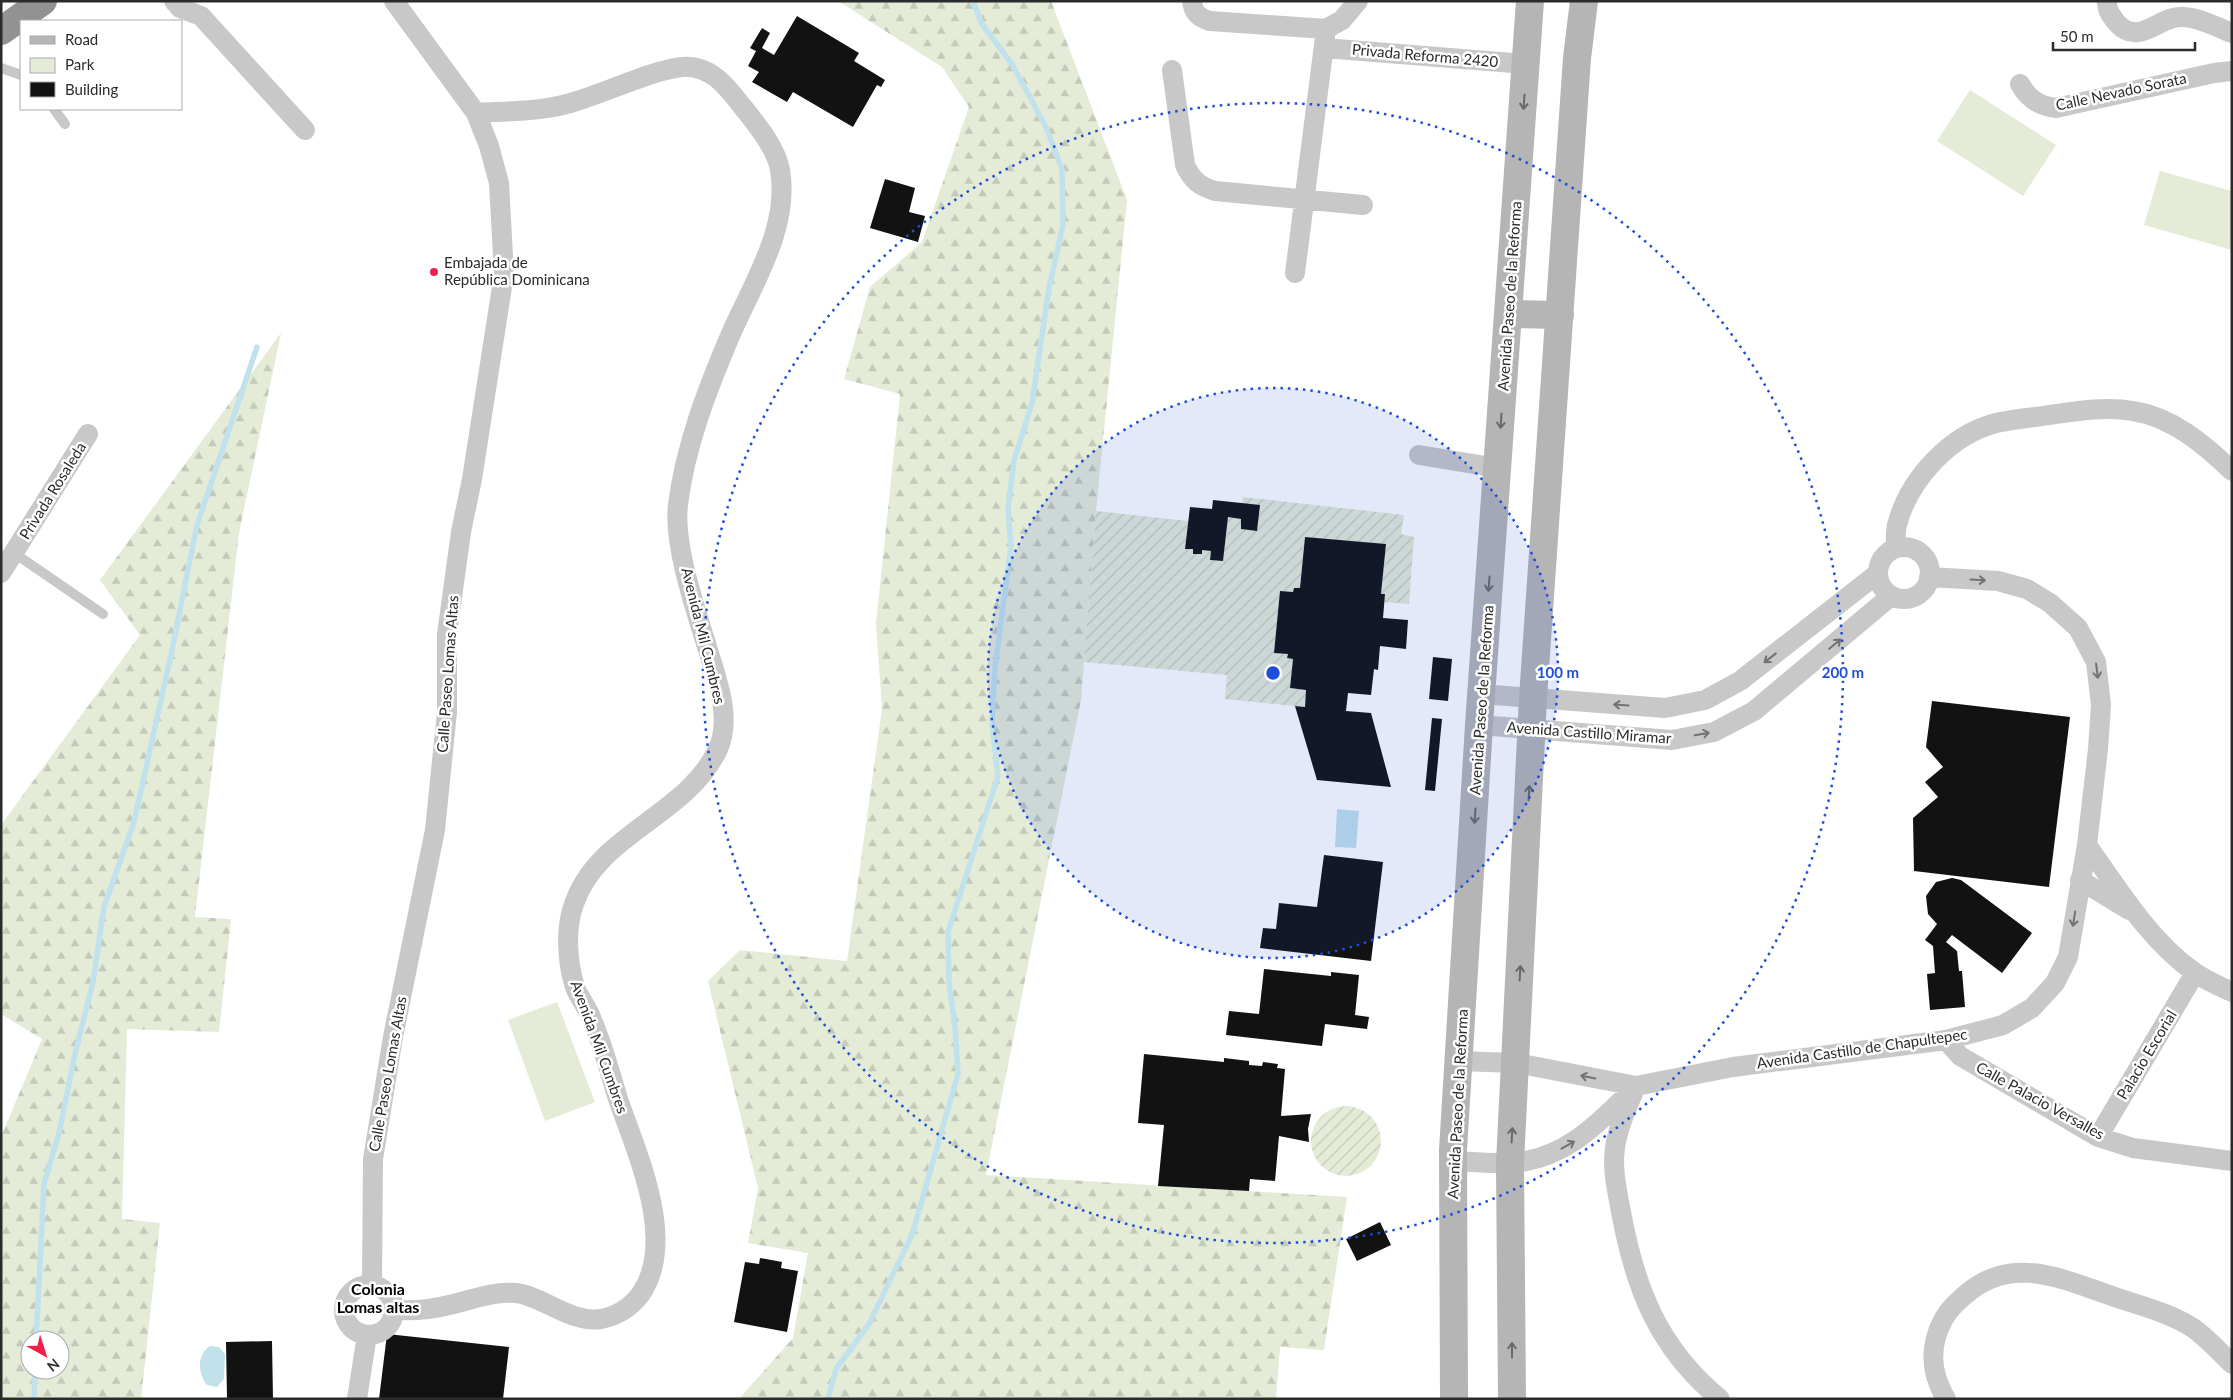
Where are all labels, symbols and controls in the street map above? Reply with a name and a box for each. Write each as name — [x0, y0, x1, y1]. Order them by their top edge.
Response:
legend — [20, 20, 182, 110]
scale bar — [2053, 20, 2196, 52]
text: 50 m — [2060, 27, 2094, 45]
text: Road — [65, 30, 98, 48]
street label: Privada Reforma 2420 — [1351, 40, 1499, 70]
text: Park — [65, 55, 95, 73]
street label: Calle Nevado Sorata — [2054, 68, 2188, 114]
text: Building — [65, 80, 118, 98]
one-way arrow — [1519, 94, 1528, 110]
street label: Avenida Paseo de la Reforma — [1493, 200, 1525, 391]
place label: Embajada de República Dominicana — [444, 253, 590, 288]
marker: Embajada de República Dominicana — [428, 266, 440, 278]
one-way arrow — [1497, 413, 1506, 429]
street label: Privada Rosaleda — [15, 438, 89, 542]
street label: Avenida Mil Cumbres — [678, 566, 730, 706]
one-way arrow — [1485, 575, 1494, 591]
one-way arrow — [1970, 575, 1986, 584]
street label: Calle Paseo Lomas Altas — [433, 595, 461, 753]
street label: Avenida Paseo de la Reforma — [1465, 604, 1497, 795]
one-way arrow — [1828, 638, 1841, 649]
one-way arrow — [1763, 653, 1777, 663]
text: 100 m — [1537, 663, 1579, 681]
text: 200 m — [1822, 663, 1864, 681]
one-way arrow — [2092, 663, 2102, 679]
centre of rings — [1264, 664, 1282, 682]
one-way arrow — [1614, 700, 1630, 709]
street label: Avenida Castillo Miramar — [1506, 717, 1672, 747]
one-way arrow — [1694, 729, 1710, 739]
one-way arrow — [1524, 785, 1533, 801]
one-way arrow — [1470, 807, 1479, 823]
one-way arrow — [2069, 911, 2079, 927]
one-way arrow — [1516, 965, 1525, 981]
street label: Avenida Mil Cumbres — [568, 978, 632, 1116]
street label: Calle Paseo Lomas Altas — [364, 995, 410, 1153]
street label: Palacio Escorial — [2112, 1007, 2180, 1102]
street label: Avenida Paseo de la Reforma — [1443, 1009, 1471, 1199]
street label: Avenida Castillo de Chapultepec — [1755, 1024, 1968, 1072]
street label: Calle Palacio Versalles — [1973, 1057, 2108, 1143]
one-way arrow — [1580, 1072, 1596, 1081]
one-way arrow — [1507, 1127, 1516, 1143]
one-way arrow — [1560, 1140, 1575, 1150]
district label: Colonia Lomas altas — [337, 1279, 419, 1316]
north arrow — [20, 1330, 70, 1380]
one-way arrow — [1507, 1342, 1517, 1358]
text: N — [44, 1355, 63, 1375]

